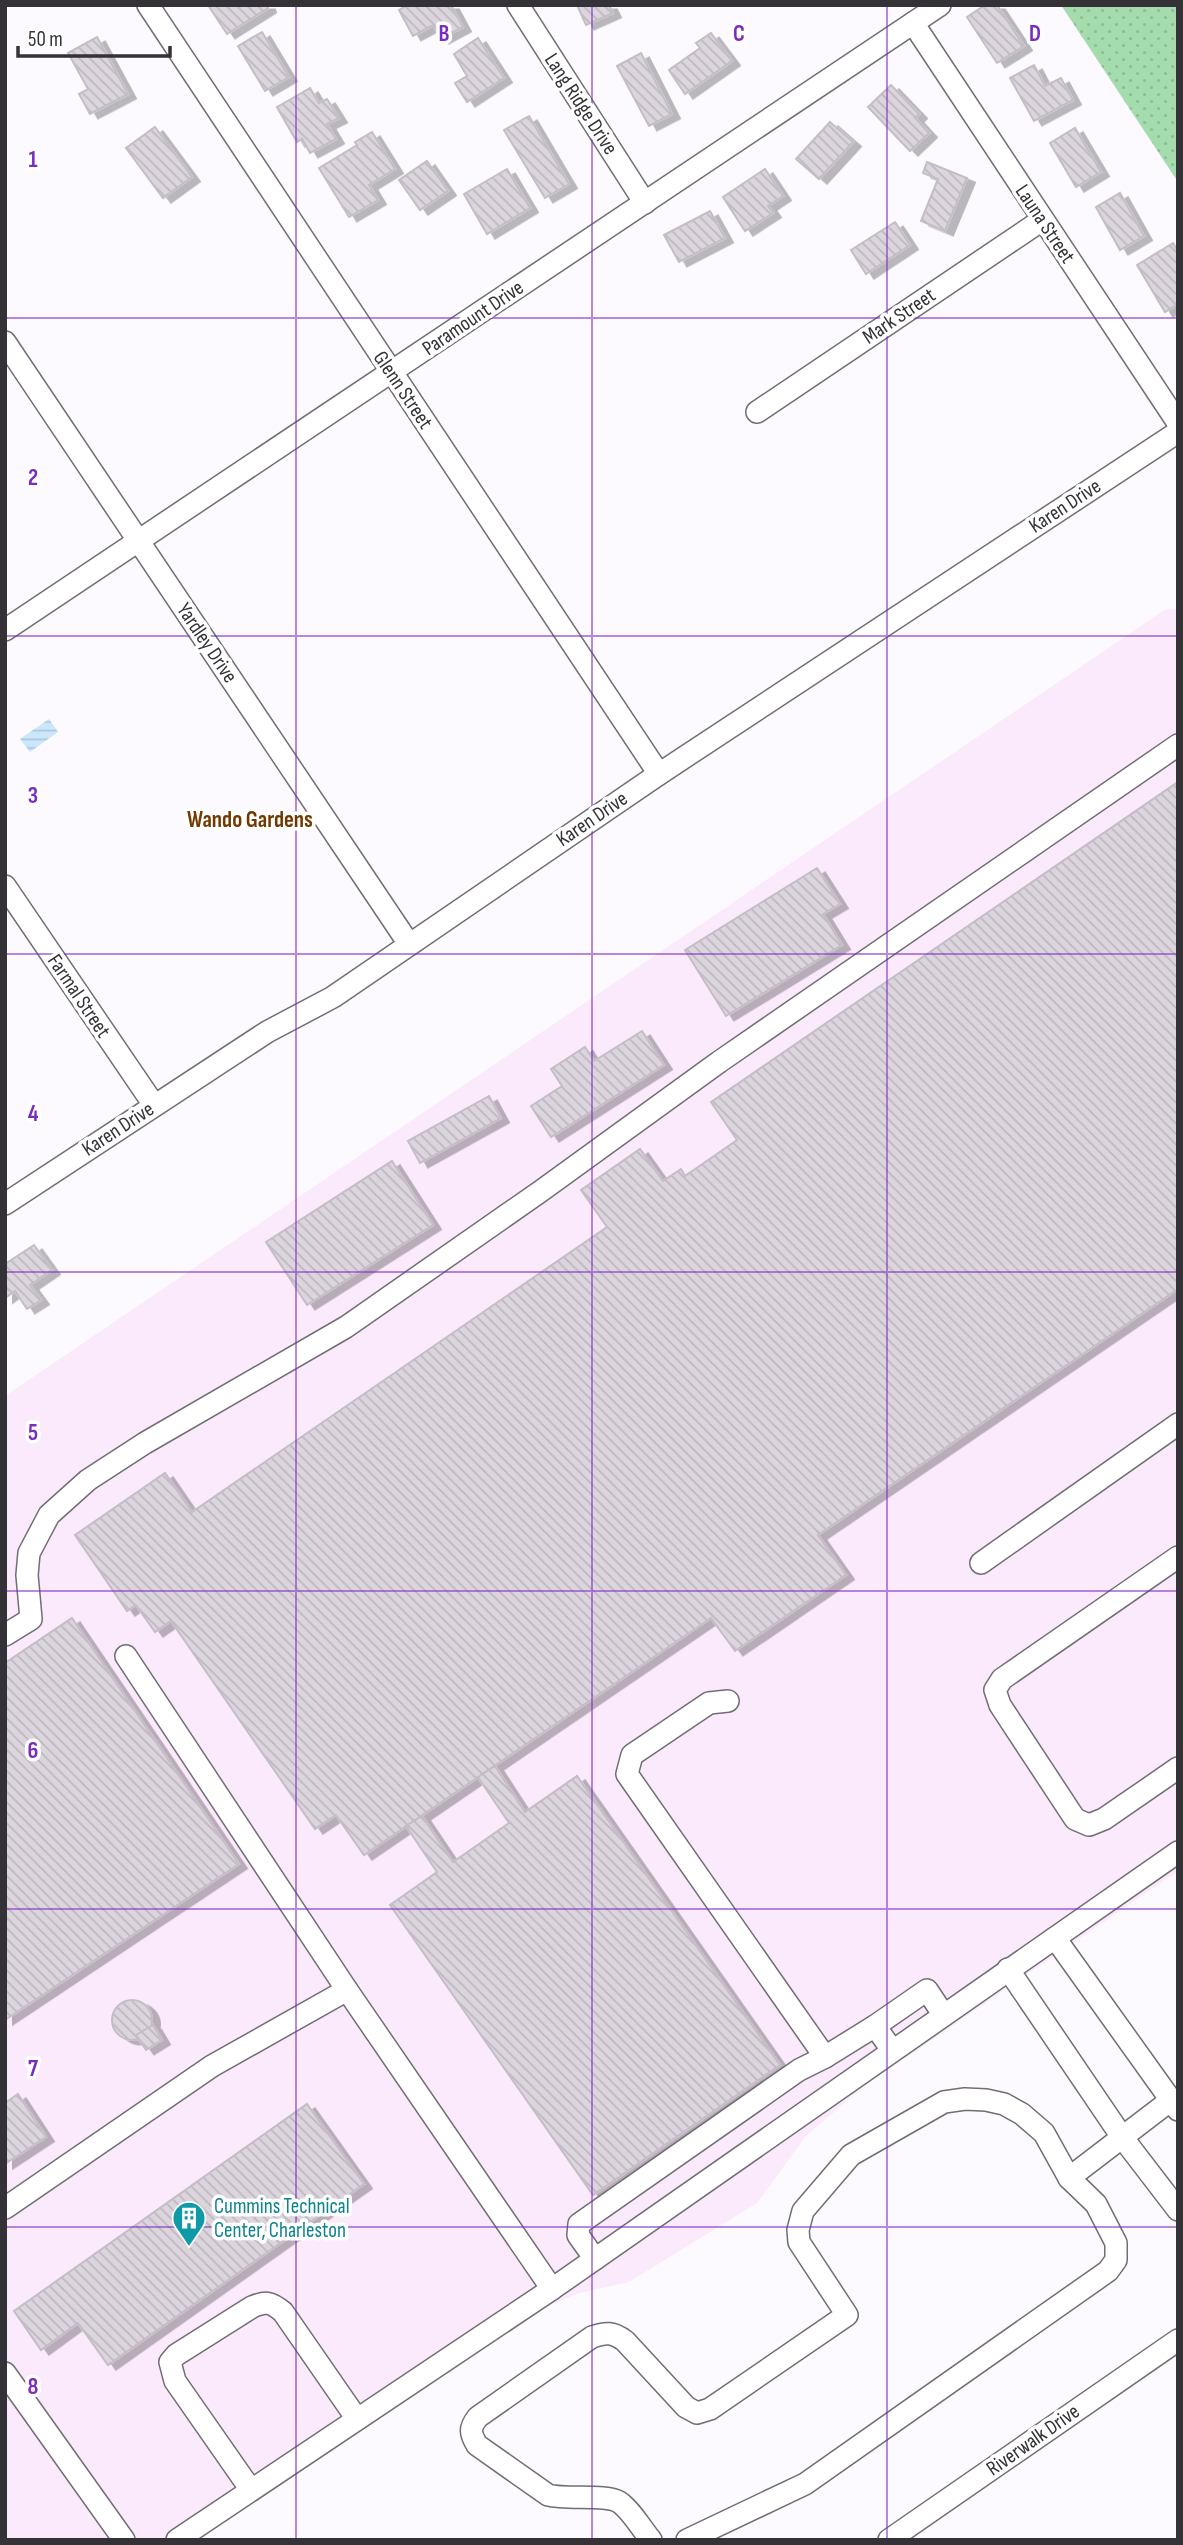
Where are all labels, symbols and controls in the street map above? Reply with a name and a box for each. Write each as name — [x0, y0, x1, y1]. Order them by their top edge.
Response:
scale bar — [18, 14, 170, 58]
text: B — [439, 20, 450, 48]
text: C — [733, 20, 745, 48]
text: D — [1029, 20, 1041, 48]
text: 50 m — [28, 27, 63, 52]
street label: Lang Ridge Drive — [539, 49, 623, 159]
text: 1 — [28, 146, 38, 174]
street label: Launa Street — [1010, 180, 1080, 268]
street label: Paramount Drive — [418, 275, 528, 361]
street label: Mark Street — [858, 283, 940, 349]
street label: Glenn Street — [368, 346, 438, 434]
text: 2 — [28, 464, 38, 492]
street label: Karen Drive — [1024, 474, 1106, 538]
street label: Yardley Drive — [171, 598, 243, 688]
text: 3 — [28, 782, 38, 810]
street label: Karen Drive — [552, 786, 632, 852]
district label: Wando Gardens — [187, 806, 313, 834]
street label: Farmal Street — [42, 950, 116, 1042]
street label: Karen Drive — [77, 1097, 159, 1161]
text: 4 — [28, 1100, 39, 1128]
text: 5 — [28, 1419, 38, 1447]
text: 6 — [28, 1737, 38, 1765]
text: 7 — [28, 2055, 38, 2083]
place label: Cummins Technical Center, Charleston — [214, 2194, 350, 2243]
building icon: Cummins Technical Center, Charleston — [170, 2199, 208, 2248]
text: 8 — [28, 2373, 39, 2401]
street label: Riverwalk Drive — [982, 2399, 1084, 2481]

